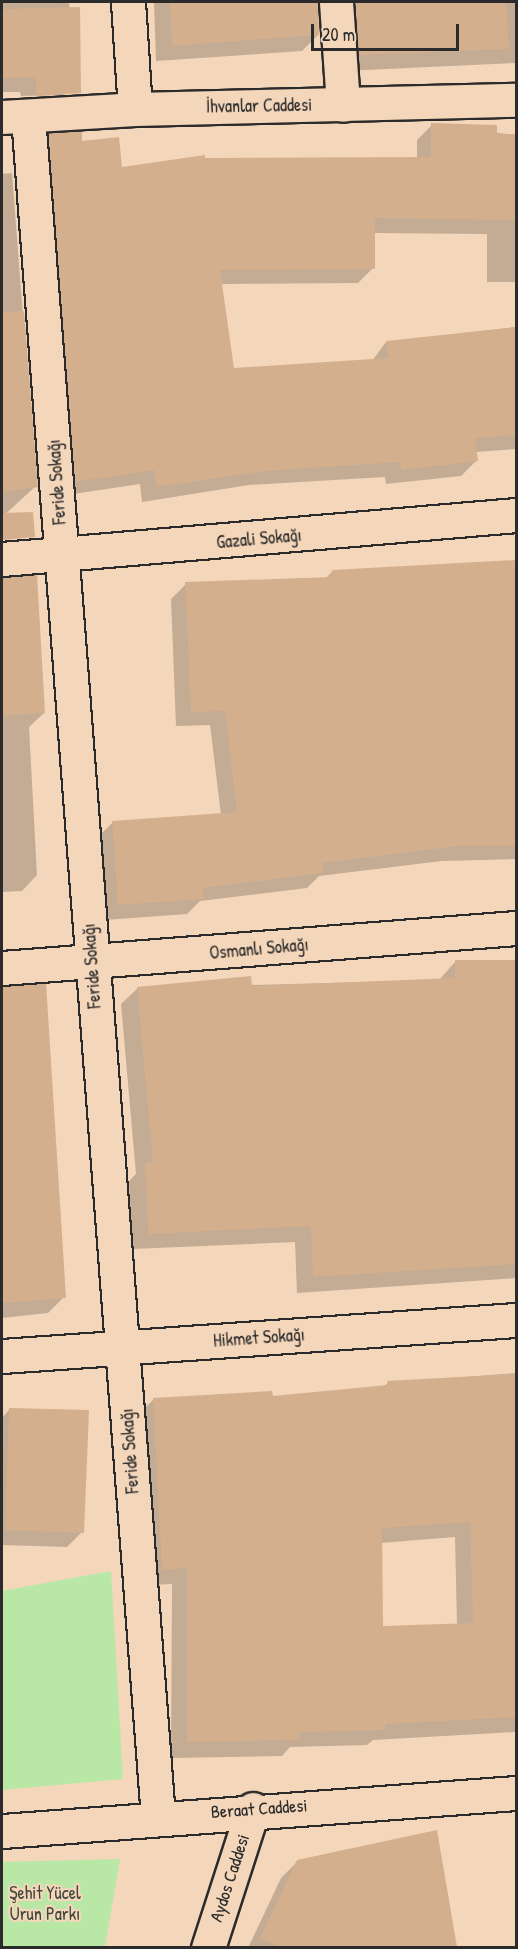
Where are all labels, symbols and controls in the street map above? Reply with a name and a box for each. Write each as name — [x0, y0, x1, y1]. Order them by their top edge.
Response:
scale bar — [314, 12, 462, 50]
text: 20 m — [322, 22, 355, 47]
street label: İhvanlar Caddesi — [206, 94, 312, 118]
street label: Feride Sokağı — [43, 439, 71, 525]
street label: Gazali Sokağı — [215, 525, 303, 553]
street label: Feride Sokağı — [78, 923, 106, 1009]
street label: Osmanlı Sokağı — [209, 934, 309, 964]
street label: Hikmet Sokağı — [212, 1324, 306, 1352]
street label: Feride Sokağı — [116, 1408, 144, 1494]
street label: Beraat Caddesi — [210, 1795, 308, 1823]
street label: Aydos Caddesi — [206, 1831, 254, 1925]
park label: Şehit Yücel Urun Parkı — [9, 1883, 81, 1926]

